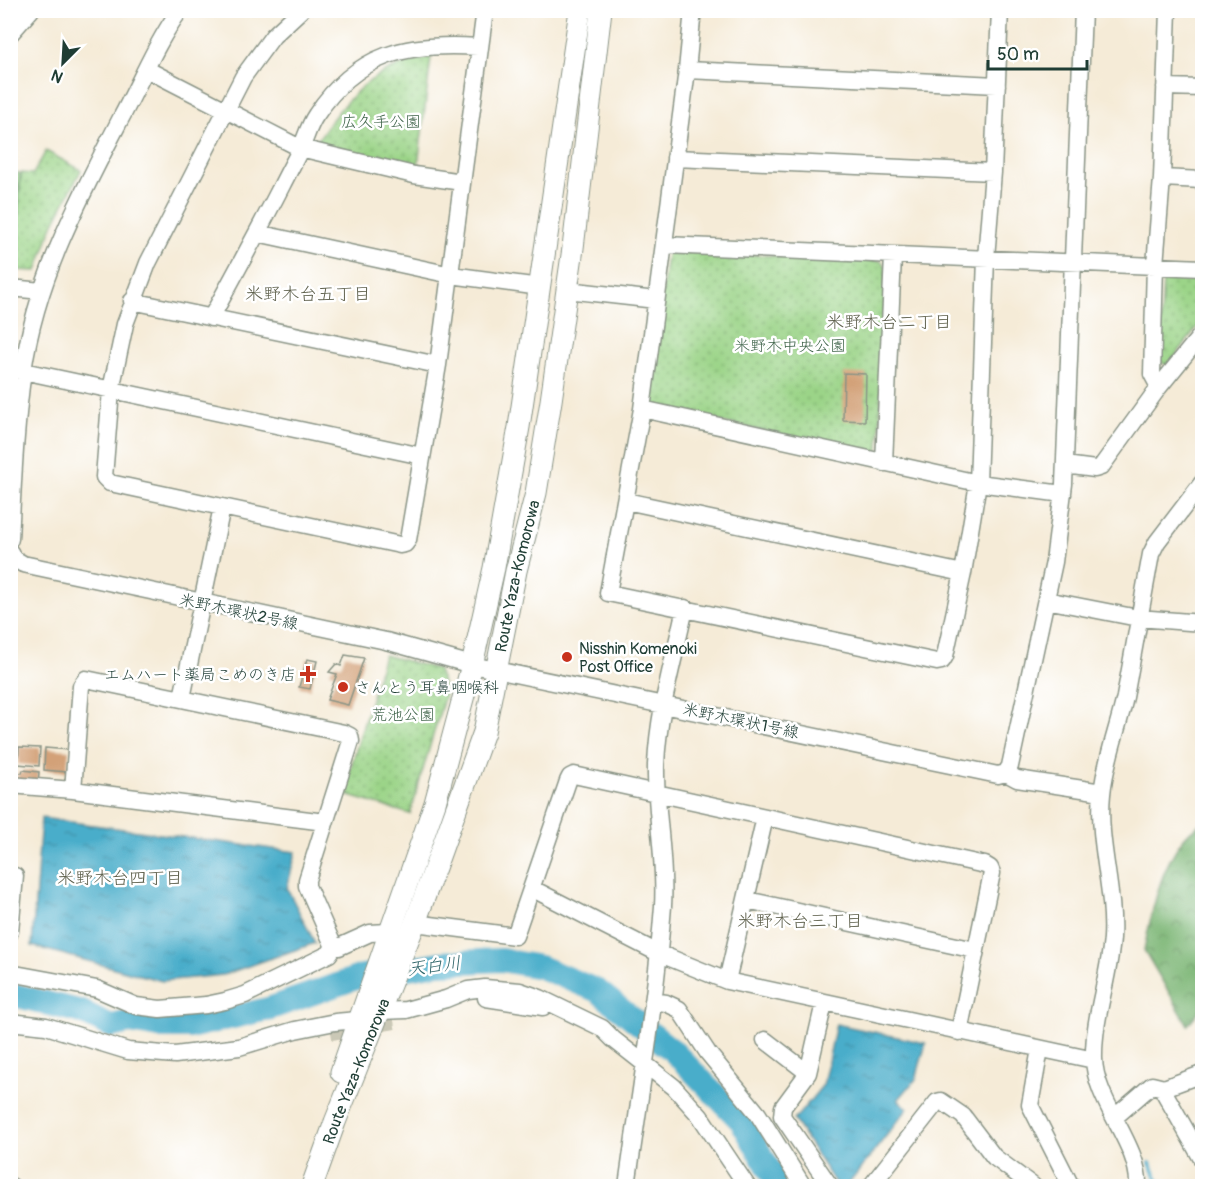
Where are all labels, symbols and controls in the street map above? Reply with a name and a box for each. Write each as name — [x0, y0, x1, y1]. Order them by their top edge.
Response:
north arrow — [33, 33, 93, 93]
scale bar — [988, 33, 1087, 71]
text: 50 m — [997, 43, 1039, 66]
text: N — [48, 64, 66, 87]
park label: 広久手公園 — [341, 112, 421, 132]
district label: 米野木台五丁目 — [245, 283, 371, 306]
district label: 米野木台二丁目 — [826, 311, 952, 334]
park label: 米野木中央公園 — [734, 336, 846, 356]
street label: Route Yaza-Komorowa — [491, 498, 545, 654]
street label: 米野木環状2号線 — [178, 590, 300, 634]
place label: Nisshin Komenoki Post Office — [579, 639, 697, 677]
marker: Nisshin Komenoki Post Office — [560, 650, 574, 664]
place label: エムハート薬局こめのき店 — [104, 665, 296, 685]
marker: エムハート薬局こめのき店 — [301, 667, 315, 681]
place label: さんとう耳鼻咽喉科 — [355, 678, 499, 698]
marker: さんとう耳鼻咽喉科 — [336, 680, 350, 694]
street label: 米野木環状1号線 — [681, 699, 801, 743]
park label: 荒池公園 — [371, 705, 435, 725]
district label: 米野木台四丁目 — [57, 867, 183, 890]
district label: 米野木台三丁目 — [737, 910, 863, 933]
water label: 天白川 — [406, 952, 462, 981]
street label: Route Yaza-Komorowa — [319, 996, 395, 1147]

